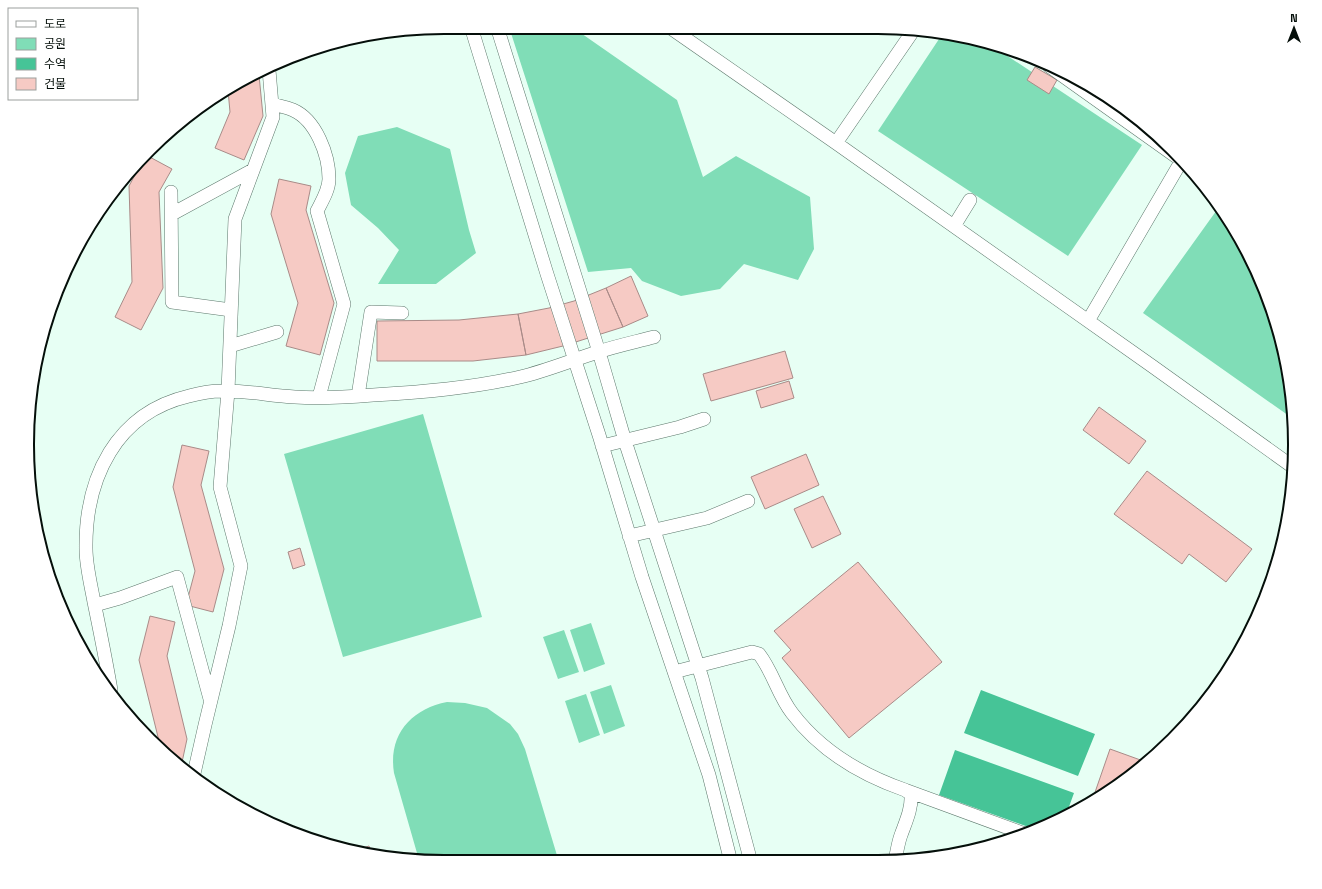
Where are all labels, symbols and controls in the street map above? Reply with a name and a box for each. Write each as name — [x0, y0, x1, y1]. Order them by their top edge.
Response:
legend — [8, 8, 138, 100]
north arrow — [1274, 8, 1314, 48]
text: N — [1290, 11, 1298, 25]
text: 도로 — [44, 16, 66, 32]
text: 공원 — [44, 36, 66, 52]
text: 수역 — [44, 56, 66, 72]
text: 건물 — [44, 76, 66, 92]

